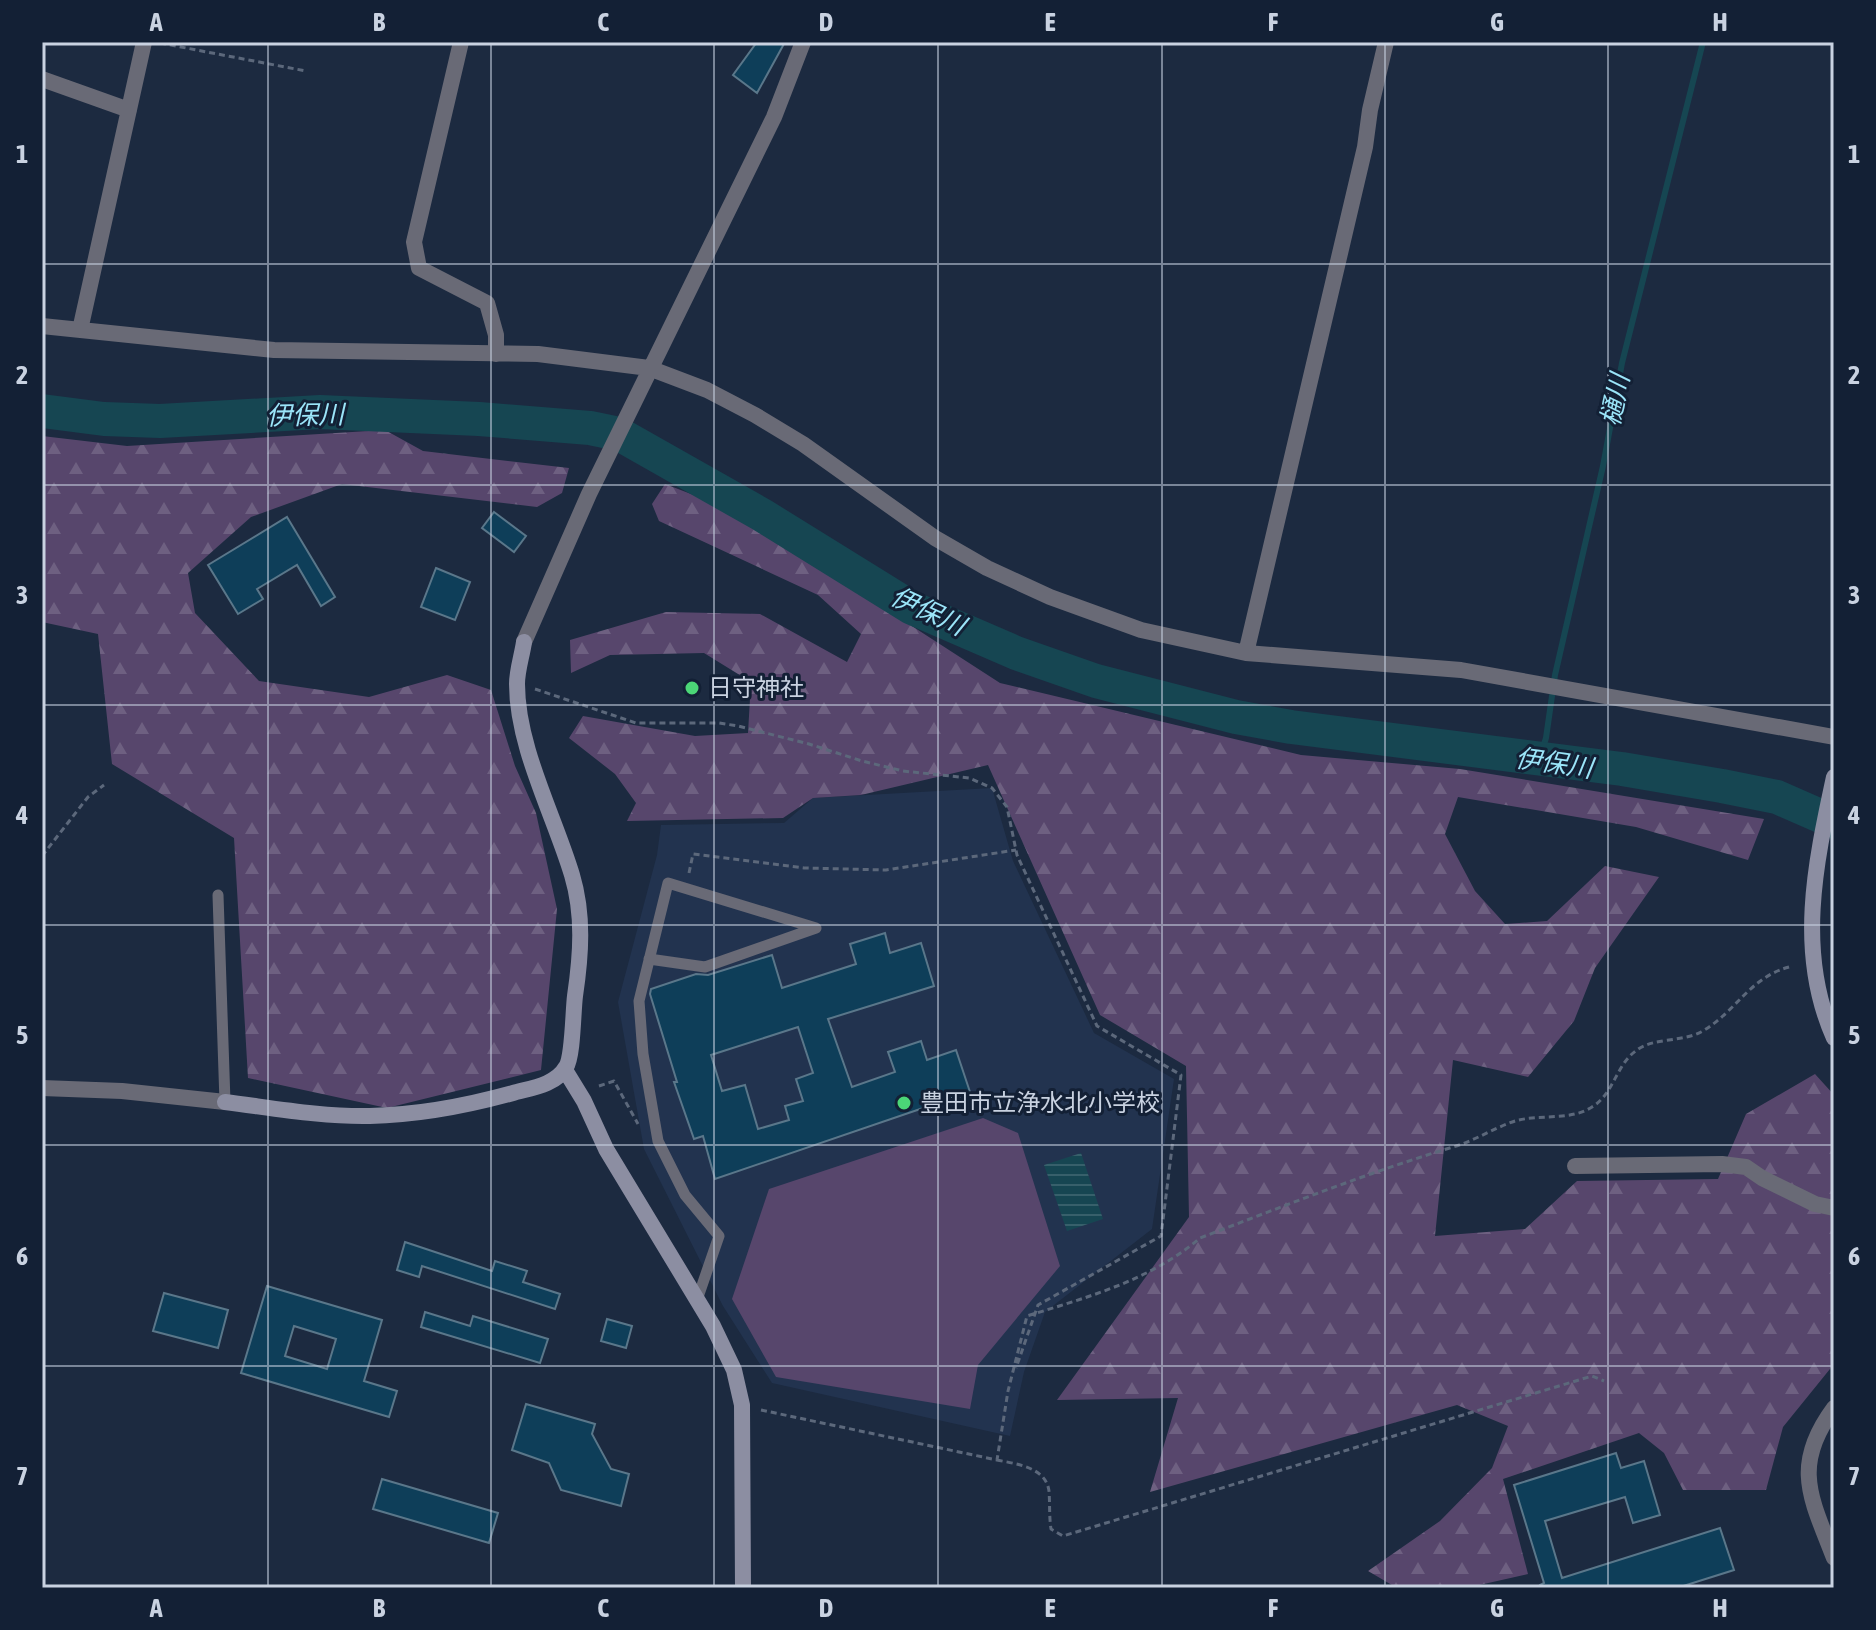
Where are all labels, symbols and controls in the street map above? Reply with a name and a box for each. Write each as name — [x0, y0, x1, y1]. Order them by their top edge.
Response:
text: A — [149, 7, 163, 37]
text: B — [373, 7, 386, 37]
text: C — [597, 7, 609, 37]
text: D — [819, 7, 833, 37]
text: E — [1044, 7, 1056, 37]
text: F — [1268, 7, 1279, 37]
text: G — [1490, 7, 1504, 37]
text: H — [1712, 7, 1728, 37]
text: 1 — [16, 139, 28, 169]
text: 1 — [1848, 139, 1860, 169]
text: 2 — [16, 360, 28, 390]
text: 2 — [1848, 360, 1860, 390]
water label: 樋川 — [1595, 369, 1636, 429]
water label: 伊保川 — [266, 399, 347, 431]
text: 3 — [16, 580, 28, 610]
text: 3 — [1848, 580, 1860, 610]
water label: 伊保川 — [886, 581, 972, 642]
place label: 日守神社 — [708, 674, 804, 701]
marker: 日守神社 — [683, 679, 701, 697]
water label: 伊保川 — [1513, 743, 1598, 784]
text: 4 — [15, 800, 28, 830]
text: 4 — [1847, 800, 1860, 830]
text: 5 — [16, 1020, 28, 1050]
text: 5 — [1848, 1020, 1860, 1050]
place label: 豊田市立浄水北小学校 — [920, 1089, 1160, 1116]
marker: 豊田市立浄水北小学校 — [895, 1094, 913, 1112]
text: 6 — [16, 1241, 28, 1271]
text: 6 — [1848, 1241, 1860, 1271]
text: 7 — [16, 1461, 28, 1491]
text: 7 — [1848, 1461, 1860, 1491]
text: A — [149, 1593, 163, 1623]
text: B — [373, 1593, 386, 1623]
text: C — [597, 1593, 609, 1623]
text: D — [819, 1593, 833, 1623]
text: E — [1044, 1593, 1056, 1623]
text: F — [1268, 1593, 1279, 1623]
text: G — [1490, 1593, 1504, 1623]
text: H — [1712, 1593, 1728, 1623]

